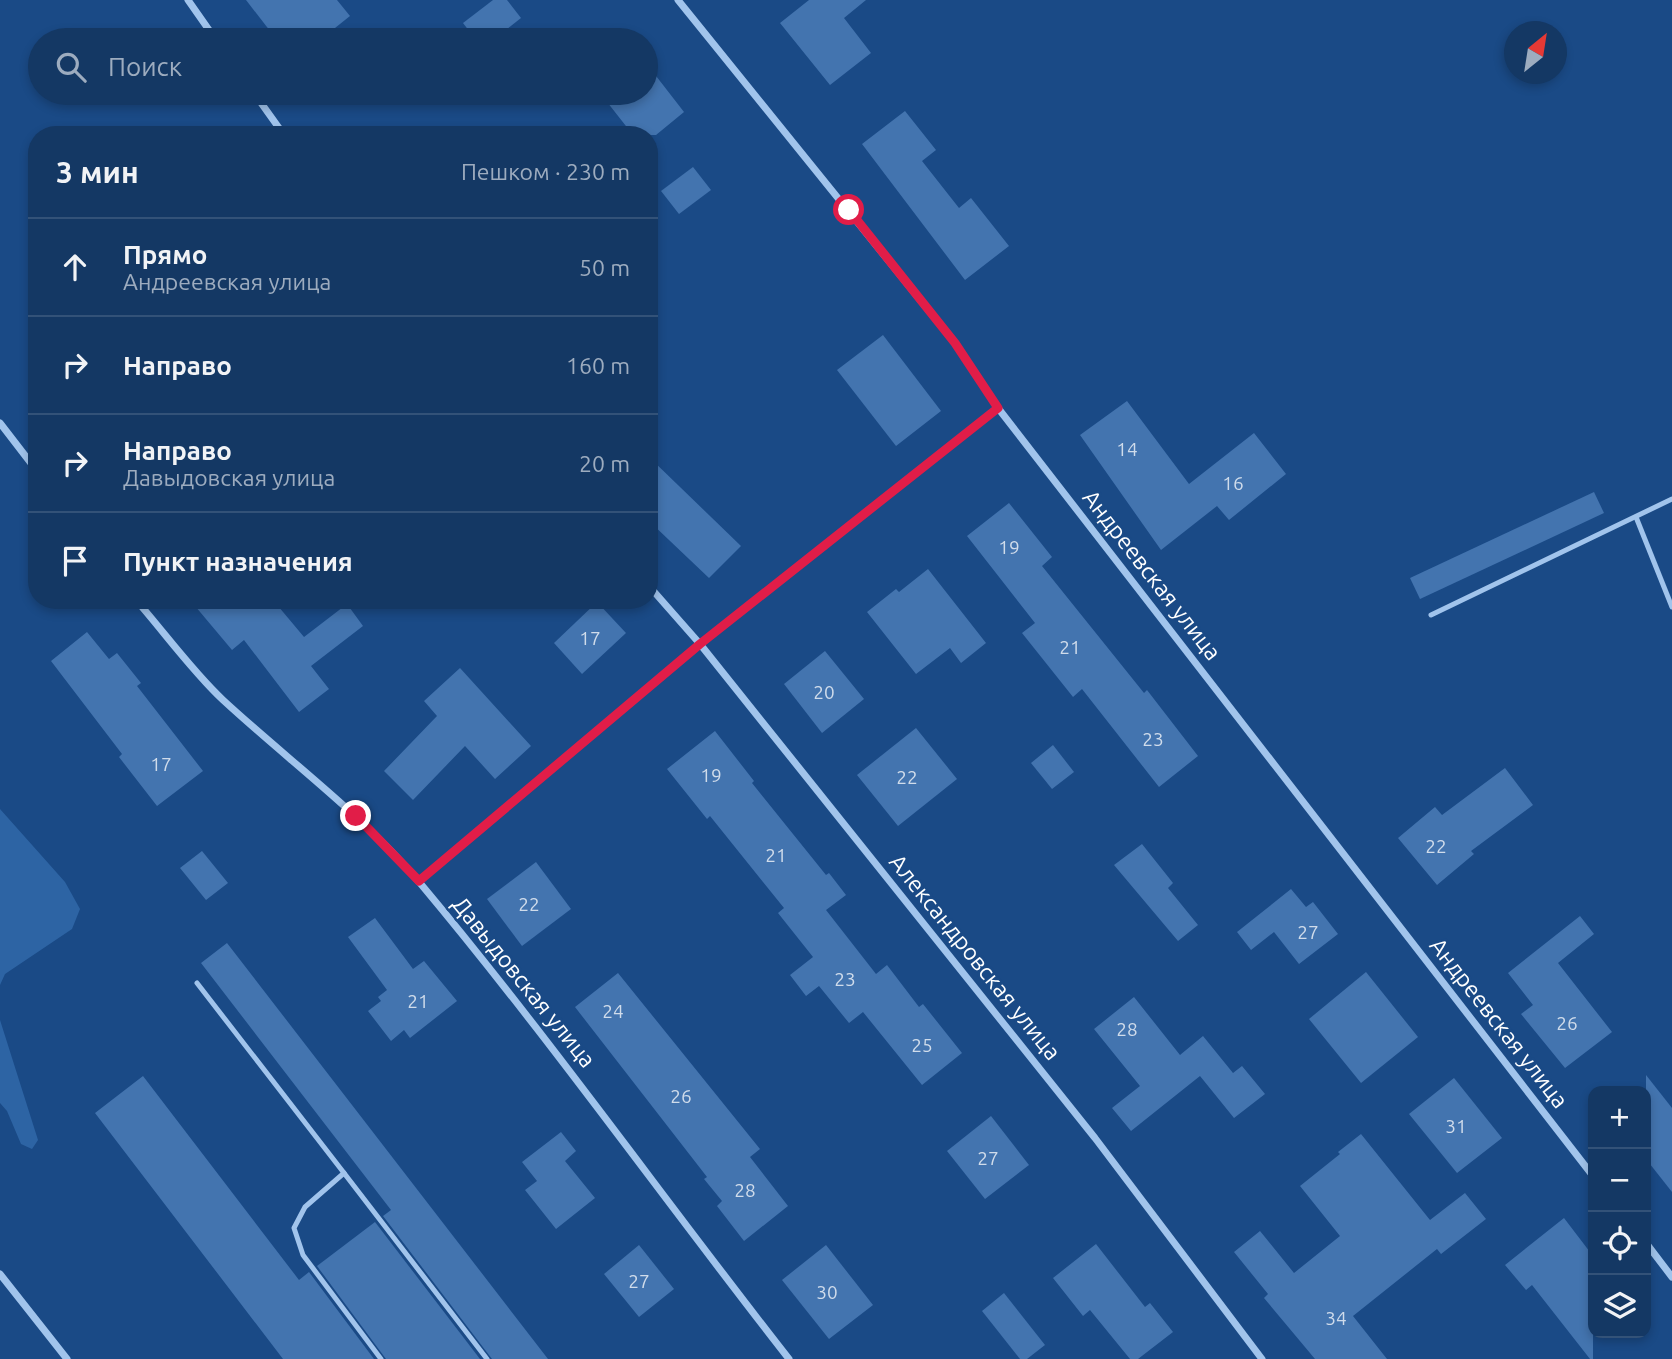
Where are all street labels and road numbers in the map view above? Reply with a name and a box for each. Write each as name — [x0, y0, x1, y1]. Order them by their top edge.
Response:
street label: Андреевская улица — [1078, 485, 1226, 664]
street label: Александровская улица — [885, 849, 1066, 1064]
street label: Давыдовская улица — [448, 891, 601, 1072]
street label: Андреевская улица — [1425, 933, 1573, 1112]

